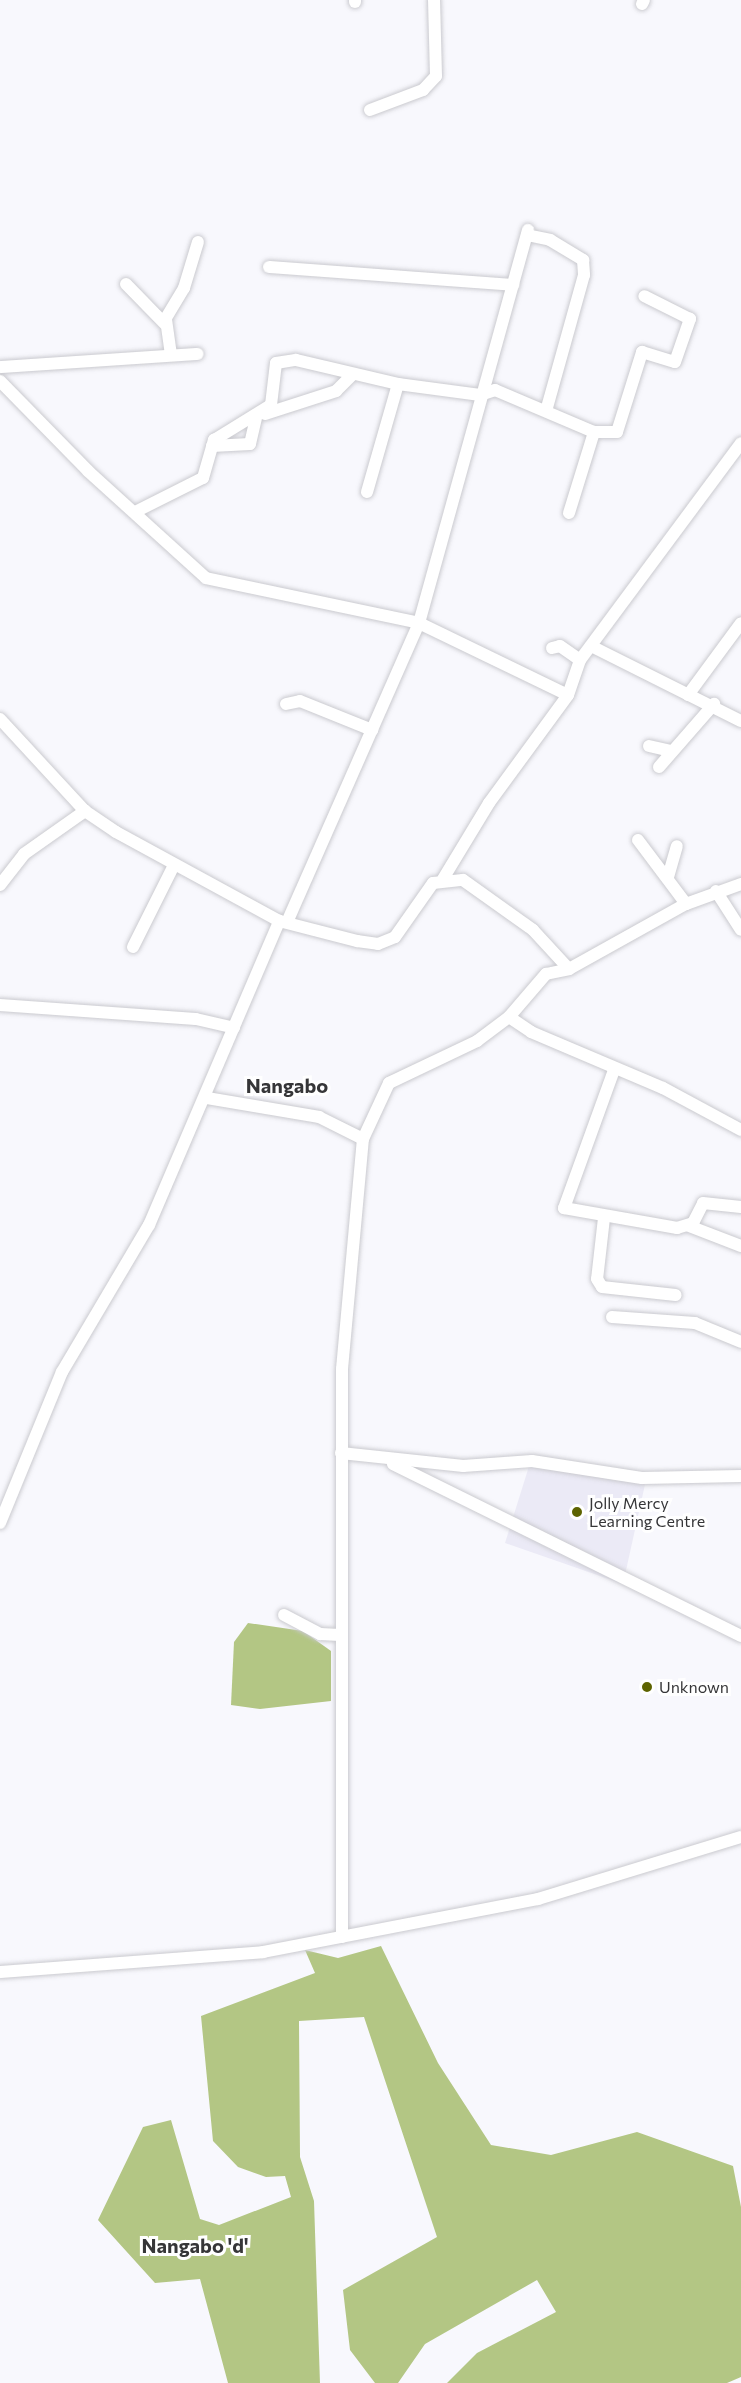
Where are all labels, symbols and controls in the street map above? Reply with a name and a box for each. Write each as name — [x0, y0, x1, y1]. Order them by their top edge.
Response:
district label: Nangabo — [246, 1073, 328, 1097]
place label: Jolly Mercy Learning Centre — [589, 1493, 705, 1531]
marker: Jolly Mercy Learning Centre — [570, 1505, 584, 1519]
place label: Unknown — [659, 1677, 729, 1697]
marker: Unknown — [640, 1680, 654, 1694]
district label: Nangabo 'd' — [142, 2233, 248, 2257]

